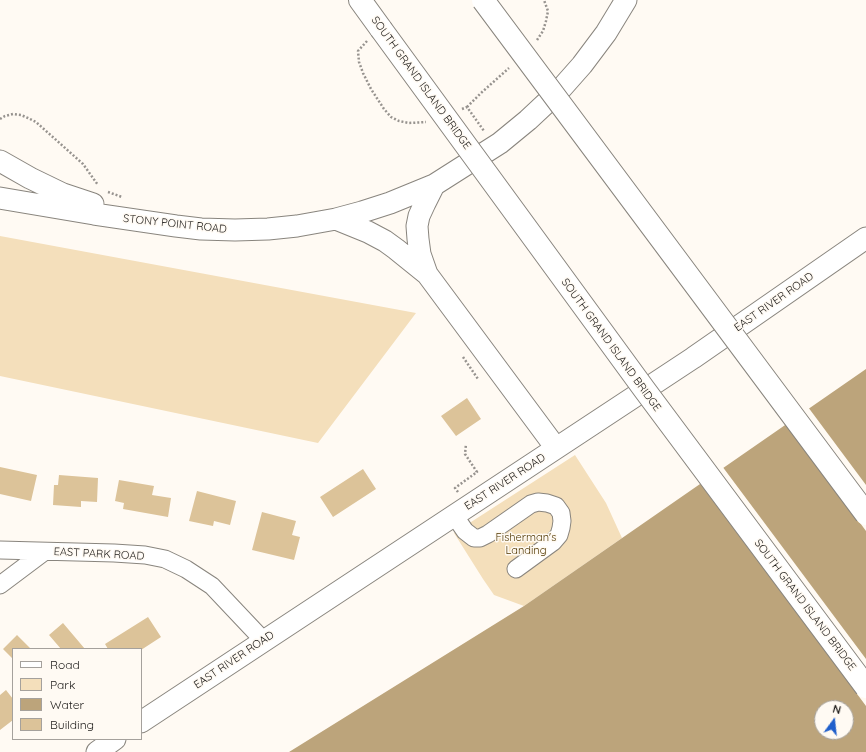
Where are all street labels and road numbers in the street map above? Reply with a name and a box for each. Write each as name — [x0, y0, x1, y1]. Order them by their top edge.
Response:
street label: SOUTH GRAND ISLAND BRIDGE — [368, 14, 474, 152]
street label: STONY POINT ROAD — [122, 212, 228, 236]
street label: EAST RIVER ROAD — [732, 270, 816, 334]
street label: SOUTH GRAND ISLAND BRIDGE — [558, 276, 664, 414]
street label: EAST RIVER ROAD — [462, 451, 548, 513]
street label: SOUTH GRAND ISLAND BRIDGE — [751, 537, 859, 673]
street label: EAST PARK ROAD — [53, 545, 145, 563]
street label: EAST RIVER ROAD — [191, 628, 277, 692]

